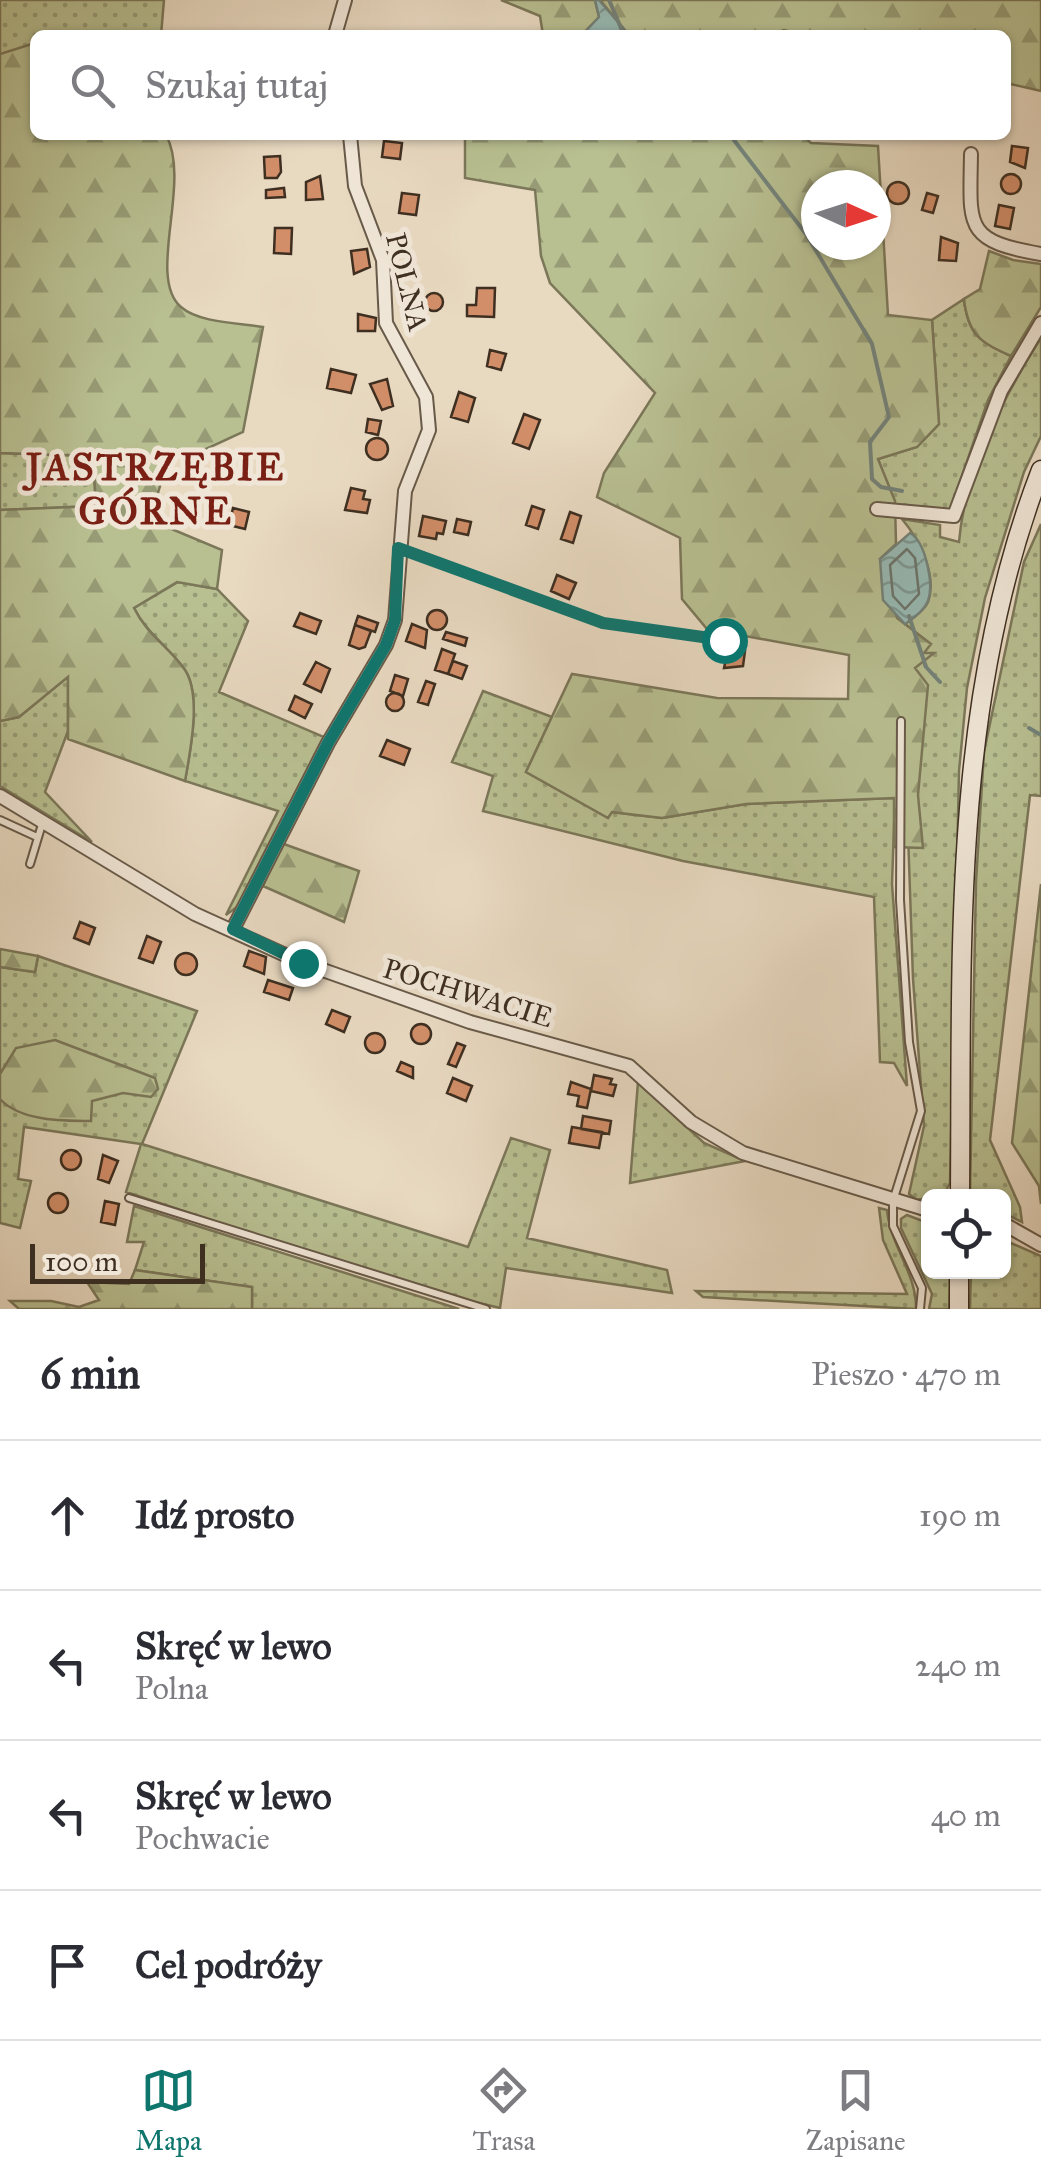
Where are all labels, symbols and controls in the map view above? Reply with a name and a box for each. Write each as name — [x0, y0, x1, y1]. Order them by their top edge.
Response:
search box — [30, 30, 1011, 140]
icon: search — [65, 58, 120, 113]
text: Szukaj tutaj — [145, 62, 328, 108]
north arrow — [801, 170, 891, 260]
street label: POLNA — [378, 229, 436, 335]
district label: JASTRZĘBIE GÓRNE — [21, 444, 286, 534]
route start — [702, 618, 748, 664]
route end — [281, 941, 327, 987]
street label: POCHWACIE — [379, 951, 557, 1035]
map controls — [921, 1189, 1011, 1279]
button: locate — [921, 1189, 1011, 1279]
scale bar — [30, 1239, 205, 1284]
text: 100 m — [45, 1244, 118, 1279]
text: 6 min — [40, 1348, 140, 1400]
text: Pieszo · 470 m — [811, 1355, 1001, 1394]
icon: ahead — [40, 1488, 95, 1543]
text: Idź prosto — [135, 1492, 295, 1538]
text: 190 m — [919, 1496, 1001, 1535]
text: Skręć w lewo — [135, 1623, 332, 1669]
icon: left — [40, 1638, 95, 1693]
text: 240 m — [915, 1646, 1001, 1685]
text: Polna — [135, 1669, 208, 1708]
text: Skręć w lewo — [135, 1773, 332, 1819]
icon: left — [40, 1788, 95, 1843]
text: 40 m — [931, 1796, 1001, 1835]
text: Pochwacie — [135, 1819, 270, 1858]
icon: arrive — [40, 1938, 95, 1993]
text: Cel podróży — [135, 1942, 322, 1988]
tab: Mapa — [135, 2063, 202, 2158]
tab: Trasa — [472, 2063, 535, 2158]
tab: Zapisane — [806, 2063, 906, 2158]

